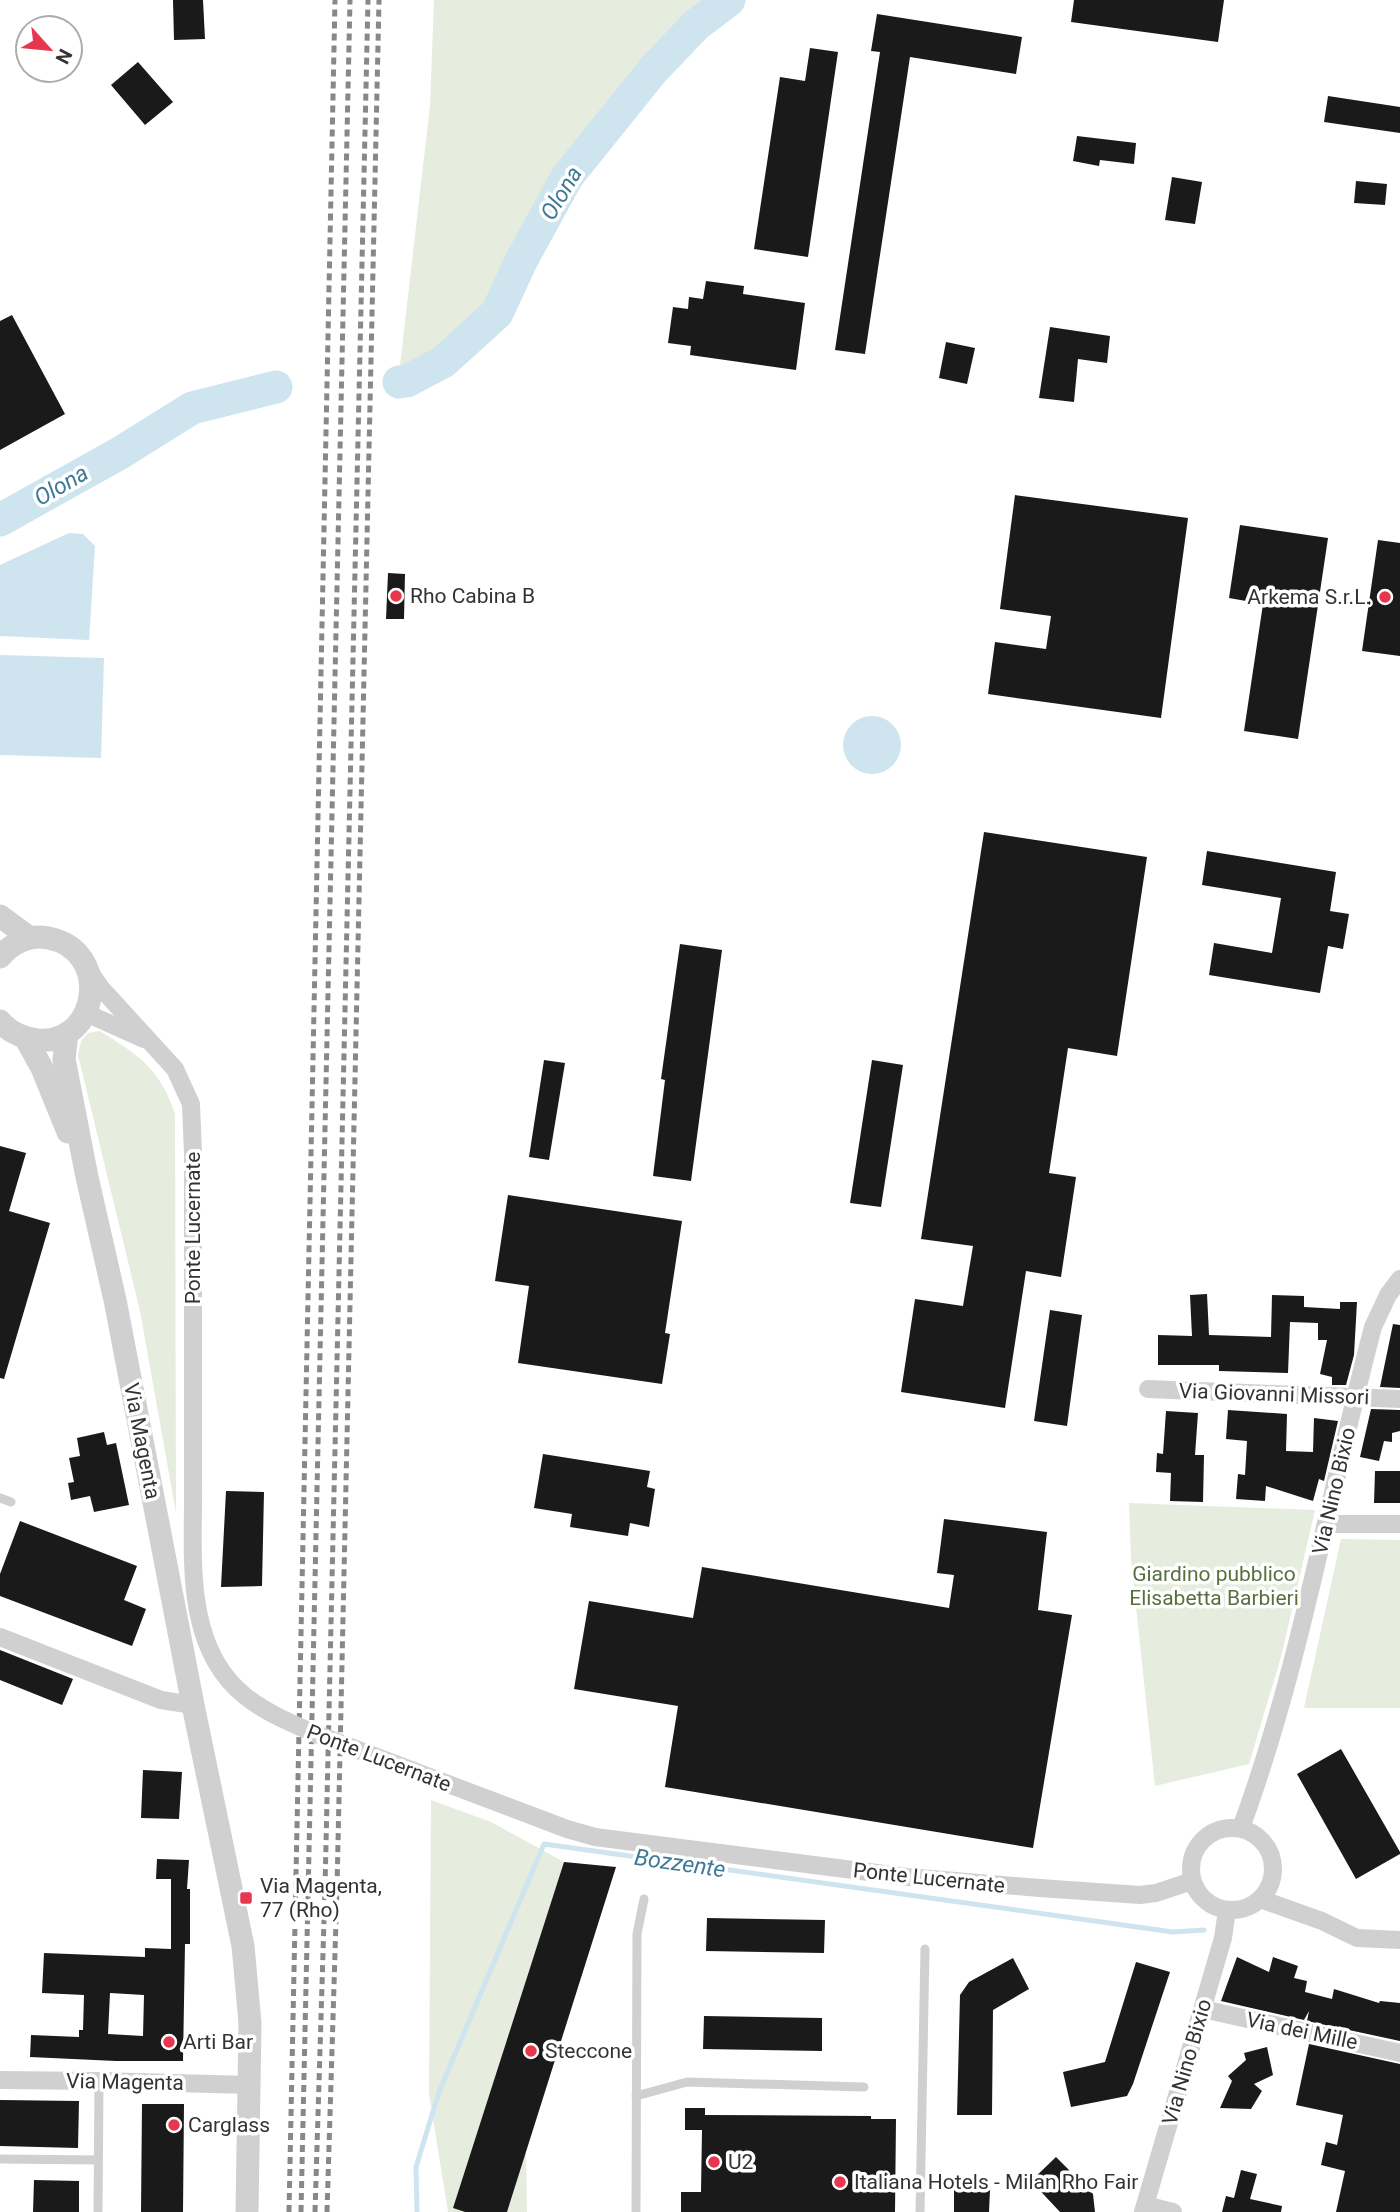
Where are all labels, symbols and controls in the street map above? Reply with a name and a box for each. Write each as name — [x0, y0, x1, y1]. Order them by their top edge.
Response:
north arrow — [14, 14, 84, 84]
text: N — [50, 45, 77, 68]
water label: Olona — [535, 161, 588, 225]
water label: Olona — [29, 459, 93, 512]
place label: Rho Cabina B — [410, 584, 535, 608]
place label: Arkema S.r.L. — [1247, 585, 1371, 609]
marker: Rho Cabina B — [388, 588, 404, 604]
marker: Arkema S.r.L. — [1377, 589, 1393, 605]
street label: Ponte Lucernate — [181, 1152, 205, 1304]
street label: Via Giovanni Missori — [1178, 1379, 1370, 1409]
street label: Via Magenta — [119, 1381, 165, 1501]
street label: Via Nino Bixio — [1308, 1425, 1360, 1557]
park label: Giardino pubblico Elisabetta Barbieri — [1129, 1562, 1299, 1610]
street label: Ponte Lucernate — [303, 1719, 455, 1797]
water label: Bozzente — [633, 1844, 727, 1883]
street label: Ponte Lucernate — [852, 1858, 1006, 1898]
place label: Via Magenta, 77 (Rho) — [260, 1874, 382, 1922]
marker: Via Magenta, 77 (Rho) — [238, 1890, 254, 1906]
street label: Via Nino Bixio — [1158, 1996, 1216, 2128]
street label: Via dei Mille — [1244, 2007, 1360, 2055]
place label: Arti Bar — [183, 2030, 253, 2054]
marker: Arti Bar — [161, 2034, 177, 2050]
place label: Steccone — [545, 2039, 632, 2063]
marker: Steccone — [523, 2043, 539, 2059]
street label: Via Magenta — [66, 2069, 184, 2095]
place label: Carglass — [188, 2113, 270, 2137]
marker: Carglass — [166, 2117, 182, 2133]
place label: U2 — [728, 2150, 754, 2174]
marker: U2 — [706, 2154, 722, 2170]
place label: Italiana Hotels - Milan Rho Fair — [854, 2170, 1138, 2194]
marker: Italiana Hotels - Milan Rho Fair — [832, 2174, 848, 2190]

